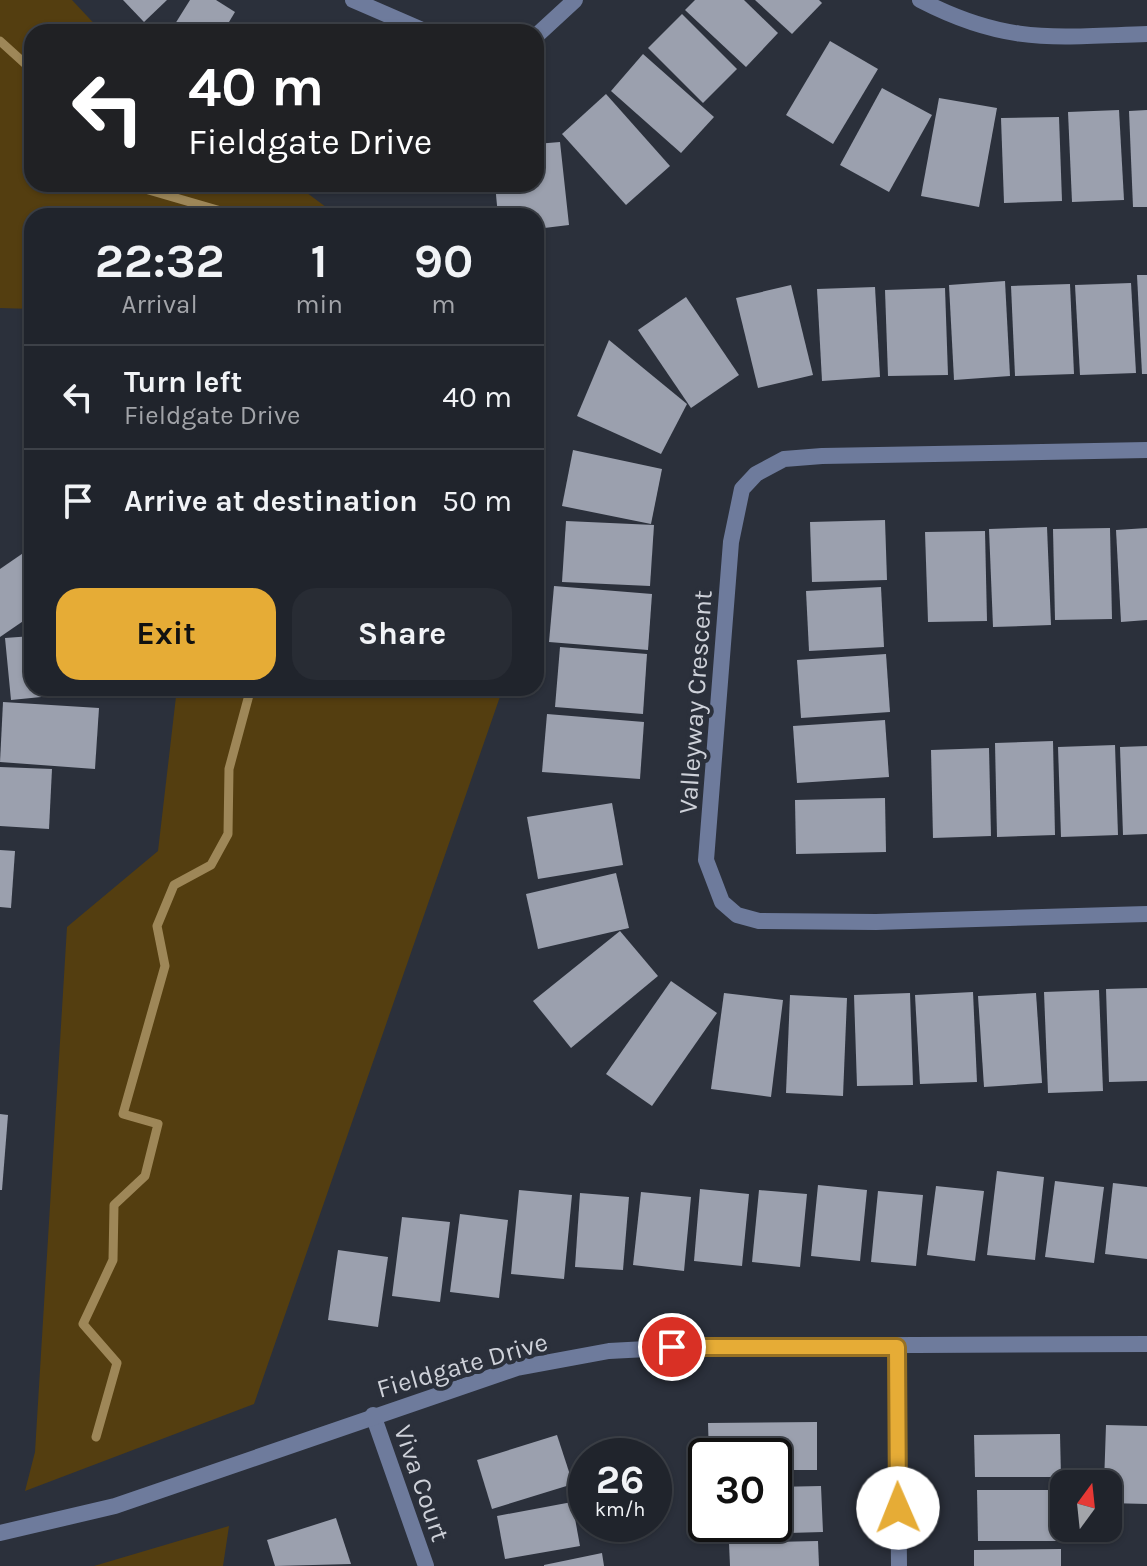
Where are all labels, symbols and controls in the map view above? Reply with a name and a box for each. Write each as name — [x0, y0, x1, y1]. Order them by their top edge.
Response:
text: 40 m — [188, 54, 324, 119]
icon: left — [56, 56, 160, 160]
text: Fieldgate Drive — [188, 121, 432, 163]
text: 22:32 — [95, 233, 225, 289]
text: 1 — [311, 233, 328, 289]
text: 90 — [414, 233, 473, 289]
text: Arrival — [122, 289, 198, 320]
text: min — [295, 289, 343, 320]
text: m — [431, 289, 456, 320]
text: Turn left — [124, 364, 242, 400]
icon: left — [56, 375, 100, 419]
text: 40 m — [442, 379, 512, 415]
text: Fieldgate Drive — [124, 400, 300, 431]
icon: arrive — [56, 479, 100, 523]
text: Arrive at destination — [124, 483, 418, 519]
text: 50 m — [442, 483, 512, 519]
button: Exit — [56, 588, 276, 680]
button: Share — [292, 588, 512, 680]
street label: Valleyway Crescent — [672, 589, 719, 815]
pin — [638, 1313, 706, 1381]
icon: arrive — [650, 1325, 694, 1369]
street label: Fieldgate Drive — [373, 1326, 551, 1405]
street label: Viva Court — [387, 1421, 456, 1546]
speed limit sign: 30 — [688, 1438, 792, 1542]
text: 26 — [596, 1456, 644, 1503]
position arrow — [856, 1466, 940, 1550]
north arrow — [1050, 1470, 1122, 1542]
map controls — [1050, 1470, 1122, 1542]
text: km/h — [595, 1498, 645, 1521]

